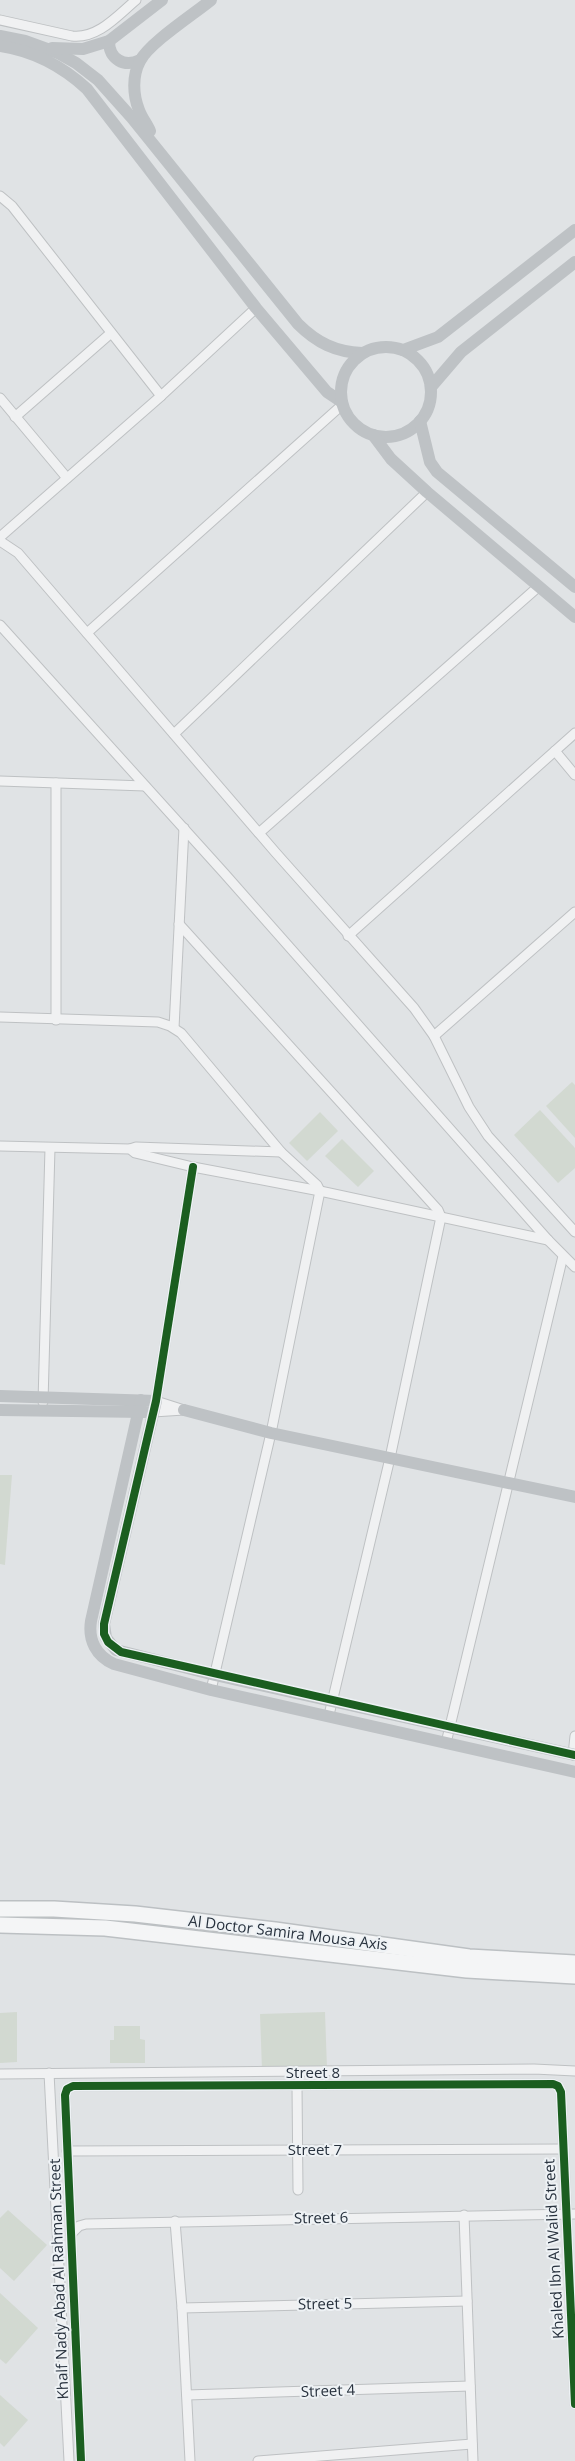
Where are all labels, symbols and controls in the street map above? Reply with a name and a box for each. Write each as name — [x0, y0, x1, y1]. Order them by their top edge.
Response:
street label: Al Doctor Samira Mousa Axis — [187, 1910, 389, 1954]
street label: Street 8 — [286, 2062, 340, 2082]
street label: Street 7 — [288, 2139, 342, 2159]
street label: Khalf Nady Abad Al Rahman Street — [44, 2158, 72, 2400]
street label: Khaled Ibn Al Walid Street — [538, 2158, 568, 2340]
street label: Street 6 — [294, 2207, 348, 2227]
street label: Street 5 — [298, 2293, 352, 2313]
street label: Street 4 — [300, 2379, 356, 2401]

